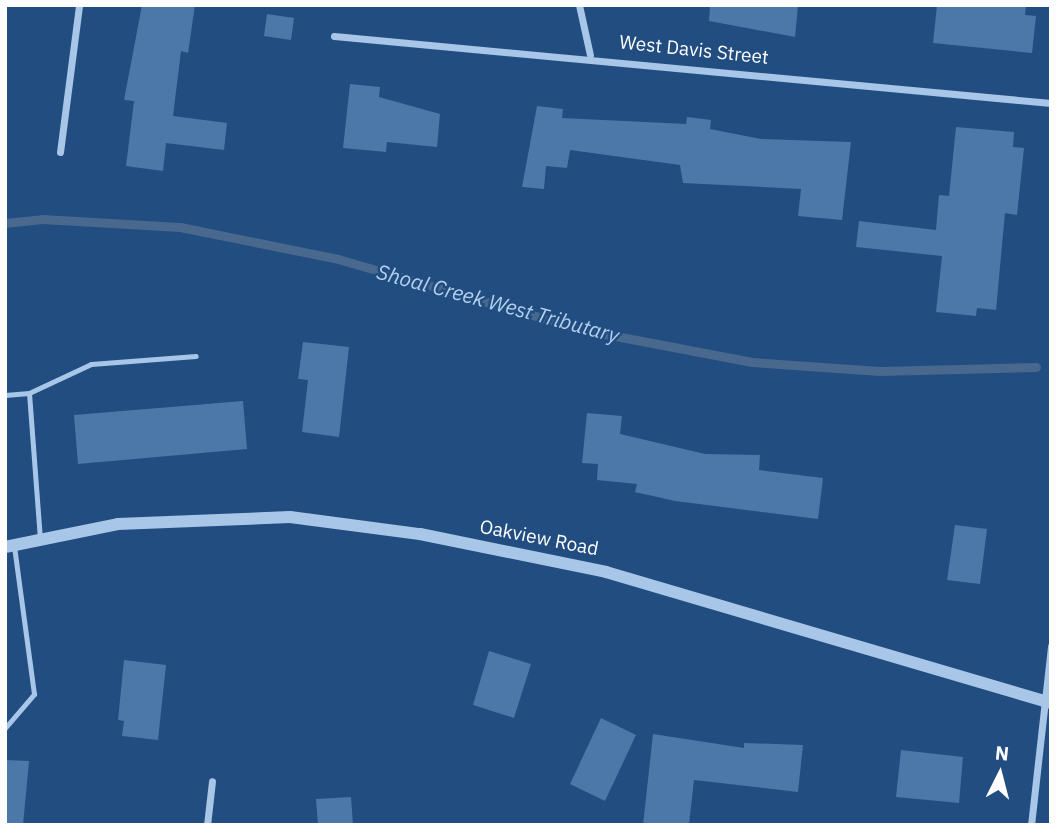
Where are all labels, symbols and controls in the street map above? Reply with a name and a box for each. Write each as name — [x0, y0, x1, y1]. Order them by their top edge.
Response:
street label: West Davis Street — [618, 31, 770, 69]
water label: Shoal Creek West Tributary — [374, 258, 622, 348]
street label: Oakview Road — [478, 515, 600, 561]
north arrow — [965, 739, 1035, 809]
text: N — [994, 740, 1010, 766]

